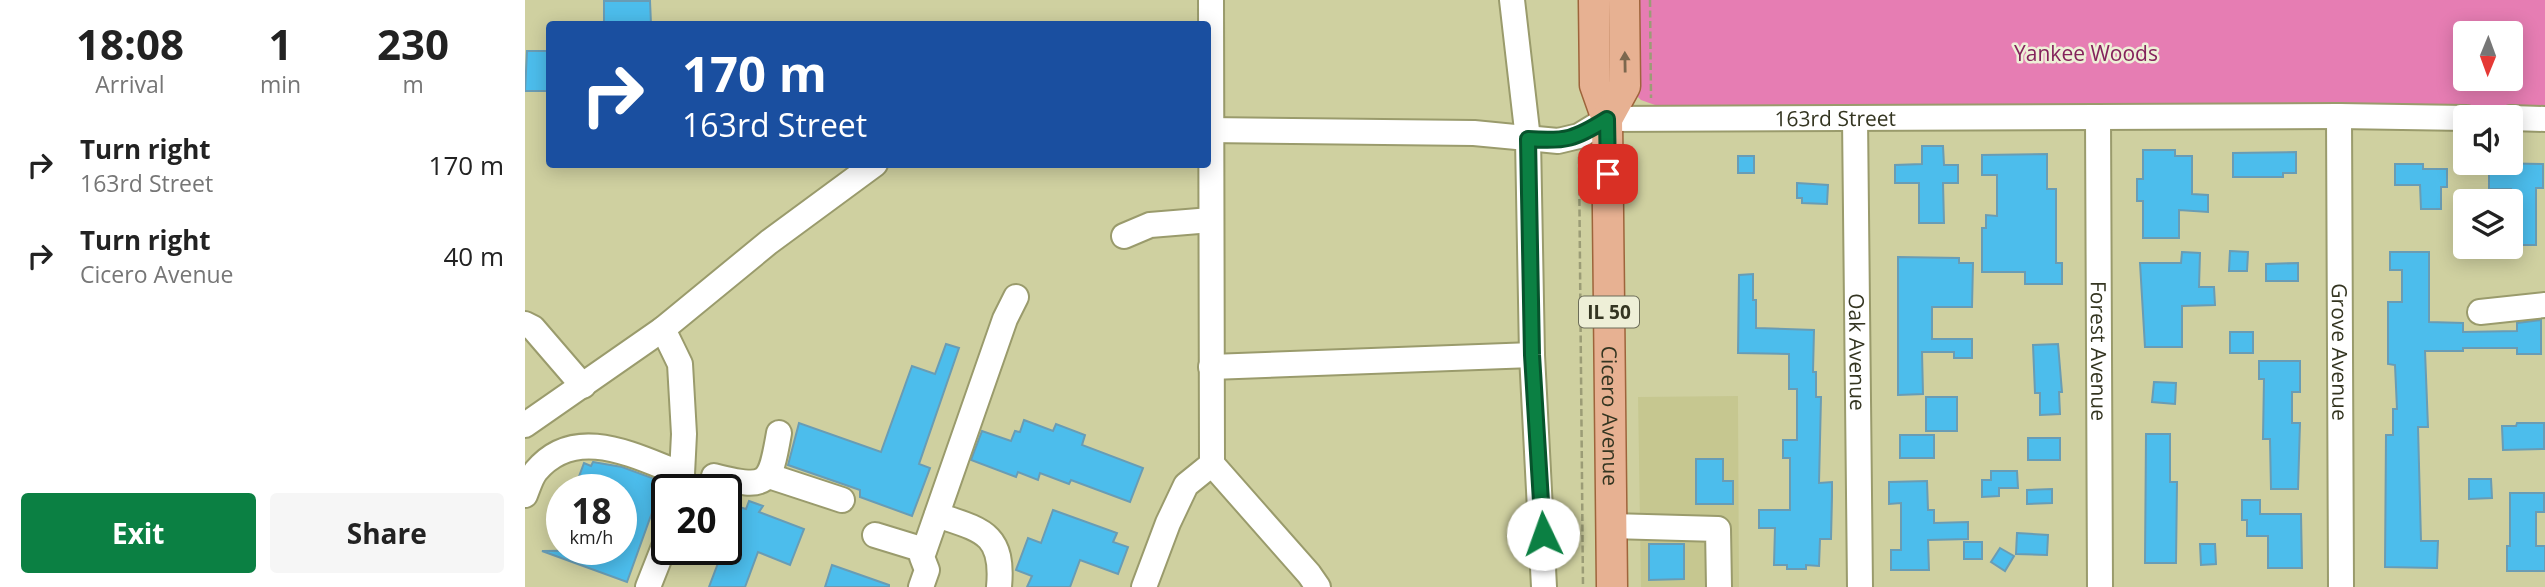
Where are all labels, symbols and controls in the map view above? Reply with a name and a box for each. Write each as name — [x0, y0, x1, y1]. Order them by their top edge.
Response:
text: 18:08 — [76, 15, 184, 72]
text: 1 — [268, 15, 293, 72]
text: 230 — [377, 15, 449, 72]
north arrow — [2453, 21, 2523, 91]
map controls — [2453, 21, 2523, 259]
park label: Yankee Woods — [2014, 39, 2158, 67]
text: 170 m — [682, 40, 827, 106]
icon: right — [567, 49, 658, 140]
one-way arrow — [1619, 51, 1631, 73]
text: Arrival — [95, 68, 165, 100]
text: min — [260, 68, 301, 100]
text: m — [402, 68, 424, 100]
text: 163rd Street — [682, 103, 867, 146]
street label: 163rd Street — [1774, 104, 1896, 132]
button: sound — [2453, 105, 2523, 175]
text: Turn right — [80, 131, 211, 167]
pin — [1578, 144, 1638, 204]
icon: right — [21, 146, 59, 184]
text: 170 m — [429, 147, 504, 183]
icon: arrive — [1589, 155, 1627, 193]
text: 163rd Street — [80, 167, 213, 199]
button: layers — [2453, 189, 2523, 259]
text: Turn right — [80, 222, 211, 258]
icon: right — [21, 237, 59, 275]
text: 40 m — [443, 238, 504, 274]
text: Cicero Avenue — [80, 258, 234, 290]
street label: Forest Avenue — [2085, 281, 2113, 421]
street label: Grove Avenue — [2326, 283, 2354, 421]
street label: Oak Avenue — [1843, 293, 1872, 411]
road number: IL 50 — [1579, 296, 1639, 328]
street label: Cicero Avenue — [1595, 346, 1625, 486]
speed limit sign: 20 — [651, 474, 742, 565]
text: 18 — [571, 487, 612, 534]
button: Exit — [21, 493, 256, 573]
button: Share — [270, 493, 504, 573]
position arrow — [1506, 497, 1580, 571]
text: km/h — [570, 525, 613, 549]

